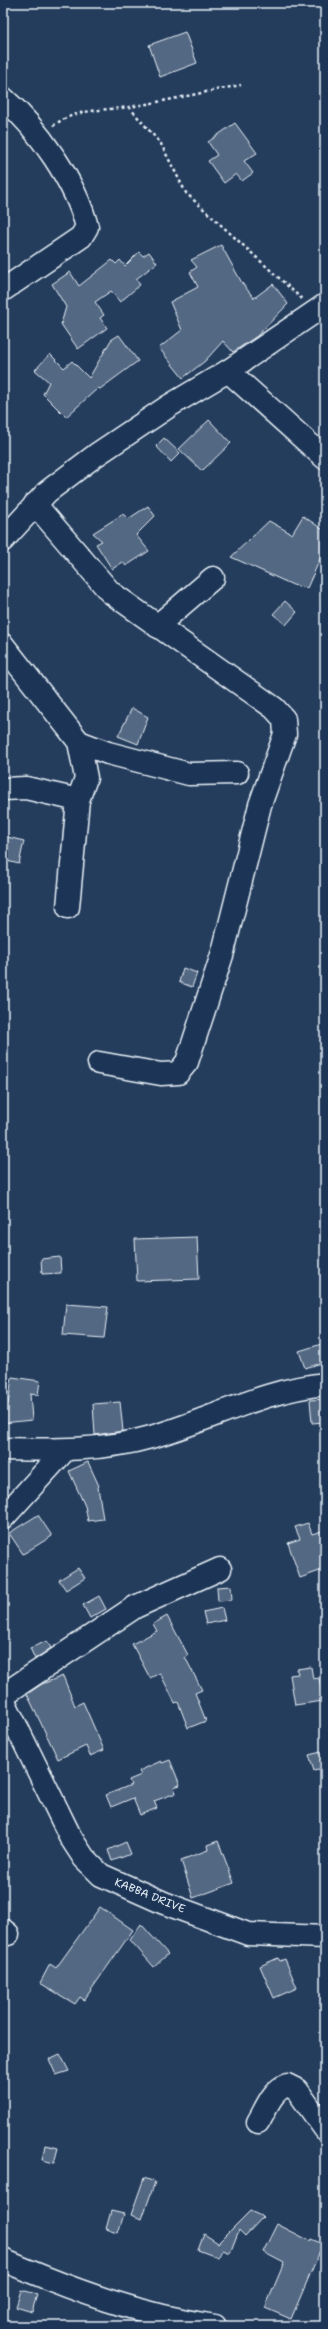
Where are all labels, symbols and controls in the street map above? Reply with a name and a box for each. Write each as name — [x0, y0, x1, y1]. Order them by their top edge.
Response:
street label: KABBA DRIVE — [112, 1874, 188, 1917]

